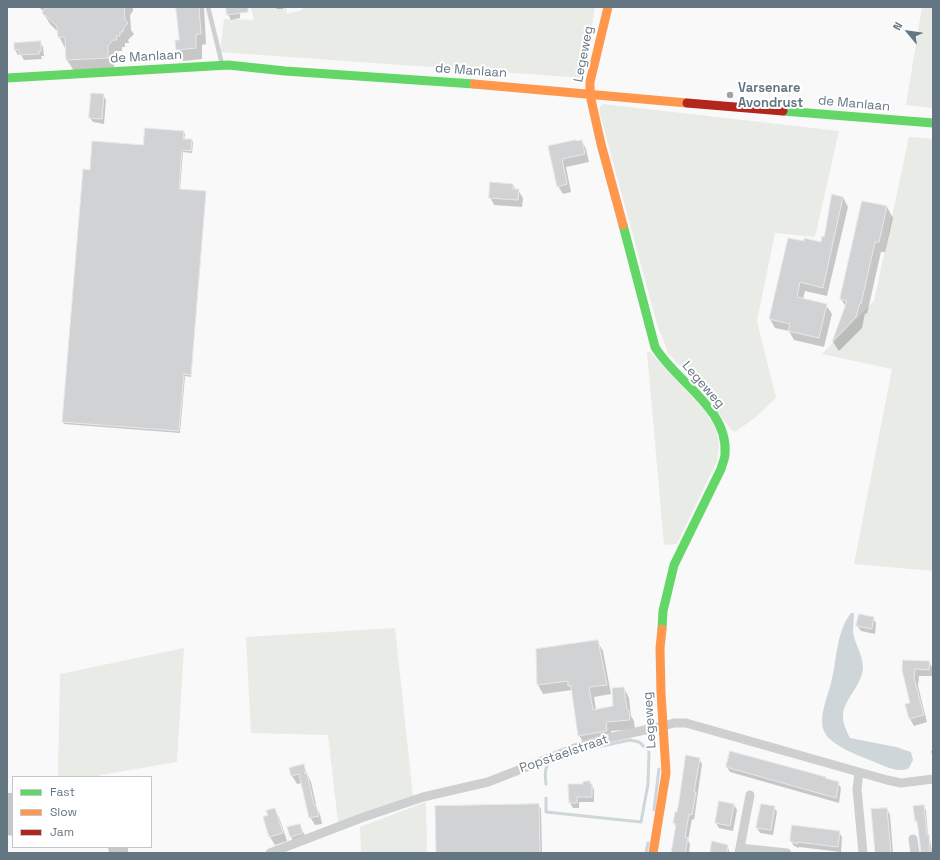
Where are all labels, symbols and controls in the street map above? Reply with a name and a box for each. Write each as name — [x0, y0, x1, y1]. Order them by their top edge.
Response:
north arrow — [888, 12, 928, 52]
text: N — [890, 20, 905, 33]
street label: Legeweg — [571, 25, 597, 83]
street label: de Manlaan — [110, 47, 182, 67]
street label: de Manlaan — [434, 61, 508, 81]
place label: Varsenare Avondrust — [738, 80, 803, 111]
marker: Varsenare Avondrust — [725, 90, 735, 100]
street label: de Manlaan — [817, 93, 891, 115]
street label: Legeweg — [678, 358, 728, 412]
street label: Legeweg — [640, 691, 660, 749]
street label: Popstaelstraat — [518, 732, 610, 776]
legend — [12, 776, 152, 848]
text: Fast — [50, 784, 75, 800]
text: Slow — [50, 804, 77, 820]
text: Jam — [50, 824, 74, 840]

